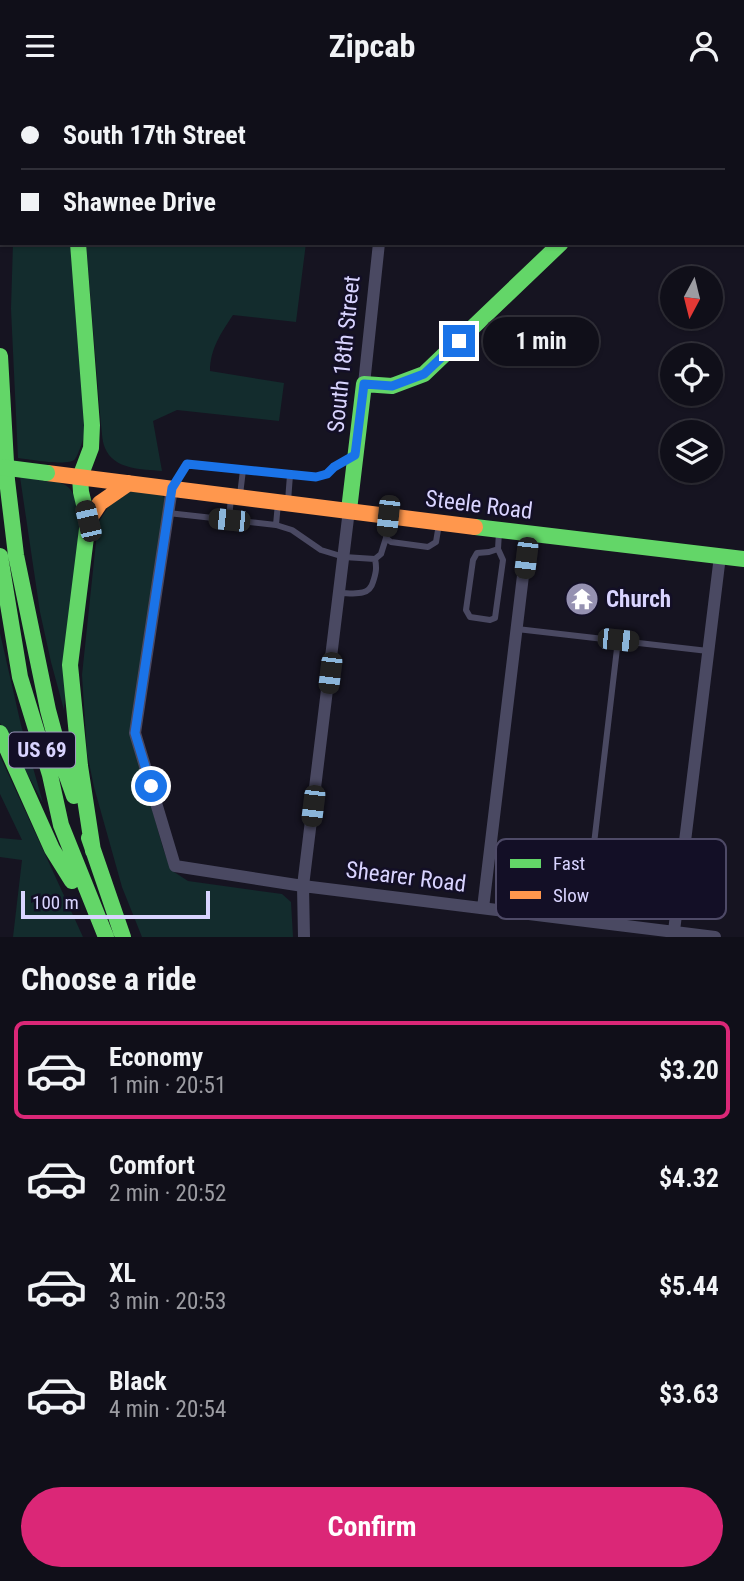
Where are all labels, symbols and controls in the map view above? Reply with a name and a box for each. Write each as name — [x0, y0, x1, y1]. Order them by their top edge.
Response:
icon: menu — [21, 27, 59, 65]
text: Zipcab — [329, 27, 415, 65]
icon: person — [685, 27, 723, 65]
text: South 17th Street — [63, 120, 246, 150]
text: Shawnee Drive — [63, 187, 216, 217]
north arrow — [660, 266, 723, 329]
map controls — [660, 266, 723, 483]
street label: South 18th Street — [322, 274, 366, 434]
callout: 1 min — [484, 317, 599, 365]
route end — [443, 325, 475, 357]
text: 1 min — [515, 328, 567, 355]
button: locate — [660, 343, 723, 406]
button: layers — [660, 420, 723, 483]
street label: Steele Road — [424, 485, 534, 525]
car — [376, 494, 401, 538]
car — [74, 498, 103, 544]
car — [208, 507, 251, 533]
car — [514, 536, 539, 580]
temple icon: Church — [563, 580, 601, 618]
place label: Church — [606, 586, 671, 613]
car — [597, 627, 640, 653]
car — [318, 651, 343, 695]
road number: US 69 — [9, 733, 75, 767]
route start — [135, 770, 167, 802]
car — [301, 784, 326, 828]
legend — [496, 839, 726, 919]
text: Fast — [553, 852, 585, 875]
street label: Shearer Road — [344, 856, 468, 898]
text: Slow — [553, 884, 589, 907]
scale bar — [21, 888, 210, 920]
text: 100 m — [32, 891, 79, 914]
text: Choose a ride — [21, 960, 196, 998]
icon: car — [25, 1039, 88, 1102]
text: Economy — [109, 1042, 203, 1072]
text: $3.20 — [659, 1055, 719, 1085]
text: 1 min · 20:51 — [109, 1072, 226, 1099]
icon: car — [25, 1147, 88, 1210]
text: Comfort — [109, 1150, 195, 1180]
text: $4.32 — [659, 1163, 719, 1193]
text: 2 min · 20:52 — [109, 1180, 226, 1207]
icon: car — [25, 1255, 88, 1318]
text: XL — [109, 1258, 136, 1288]
text: $5.44 — [659, 1271, 719, 1301]
text: 3 min · 20:53 — [109, 1288, 226, 1315]
icon: car — [25, 1363, 88, 1426]
text: Black — [109, 1366, 167, 1396]
text: $3.63 — [659, 1379, 719, 1409]
text: 4 min · 20:54 — [109, 1396, 226, 1423]
button: Confirm — [21, 1487, 723, 1567]

